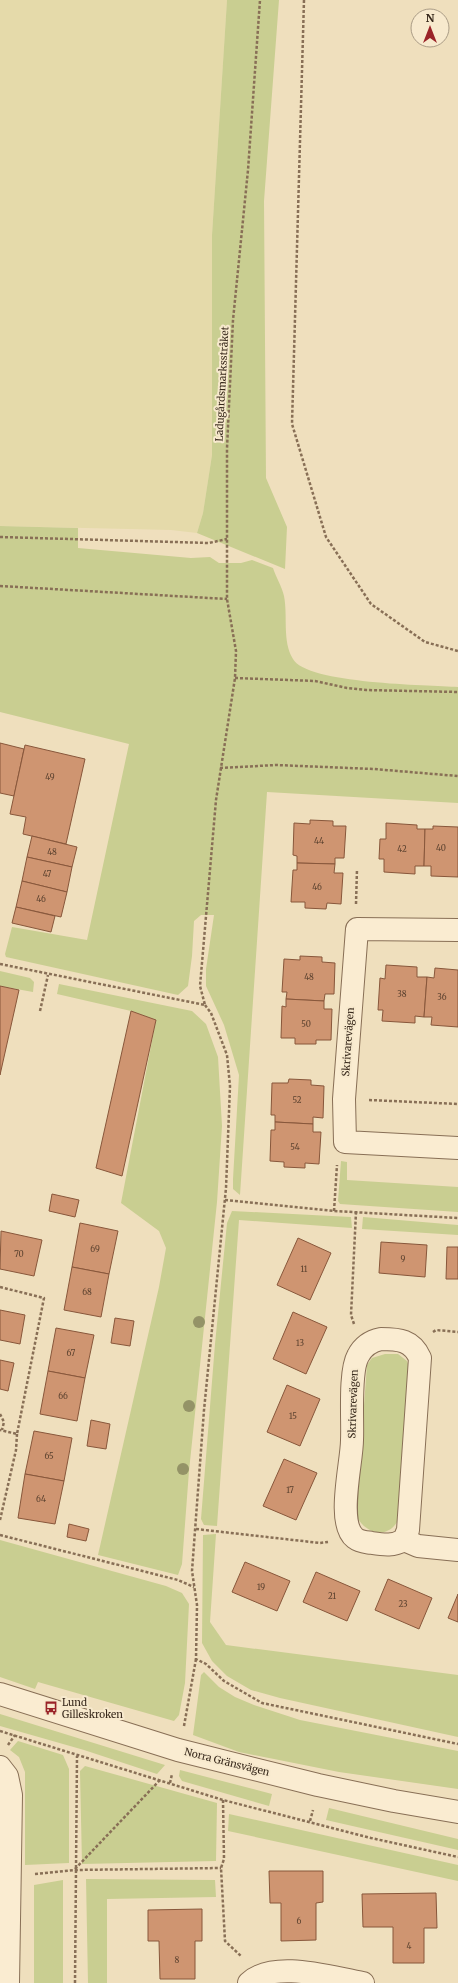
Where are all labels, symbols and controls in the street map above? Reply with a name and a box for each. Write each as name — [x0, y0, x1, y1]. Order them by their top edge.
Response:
north arrow — [410, 8, 450, 48]
text: N — [426, 11, 435, 25]
street label: Ladugårdsmarksstråket — [212, 326, 232, 442]
house number: 49 — [45, 772, 55, 782]
house number: 44 — [314, 836, 324, 846]
house number: 40 — [436, 843, 446, 853]
house number: 42 — [397, 844, 407, 854]
house number: 48 — [47, 847, 57, 857]
house number: 47 — [43, 869, 52, 879]
house number: 46 — [312, 882, 322, 892]
house number: 46 — [36, 894, 46, 904]
house number: 48 — [304, 972, 314, 982]
house number: 38 — [397, 989, 407, 999]
house number: 36 — [437, 992, 447, 1002]
street label: Skrivarevägen — [339, 1007, 357, 1077]
house number: 50 — [301, 1019, 311, 1029]
house number: 52 — [292, 1095, 302, 1105]
house number: 54 — [290, 1142, 300, 1152]
house number: 69 — [90, 1244, 100, 1254]
house number: 70 — [14, 1249, 24, 1259]
house number: 9 — [401, 1254, 406, 1264]
house number: 11 — [301, 1264, 308, 1274]
house number: 68 — [82, 1287, 92, 1297]
house number: 13 — [296, 1338, 304, 1348]
house number: 67 — [67, 1348, 76, 1358]
street label: Skrivarevägen — [345, 1369, 361, 1439]
house number: 66 — [58, 1391, 68, 1401]
house number: 15 — [289, 1411, 297, 1421]
house number: 65 — [44, 1451, 54, 1461]
house number: 17 — [286, 1485, 294, 1495]
house number: 64 — [36, 1494, 46, 1504]
house number: 19 — [257, 1582, 265, 1592]
house number: 21 — [328, 1591, 336, 1601]
house number: 23 — [398, 1599, 408, 1609]
place label: Lund Gilleskroken — [62, 1696, 123, 1721]
bus stop icon: Lund Gilleskroken — [43, 1700, 59, 1716]
street label: Norra Gränsvägen — [183, 1745, 271, 1779]
house number: 6 — [297, 1916, 302, 1926]
house number: 4 — [407, 1941, 412, 1951]
house number: 8 — [175, 1955, 180, 1965]

